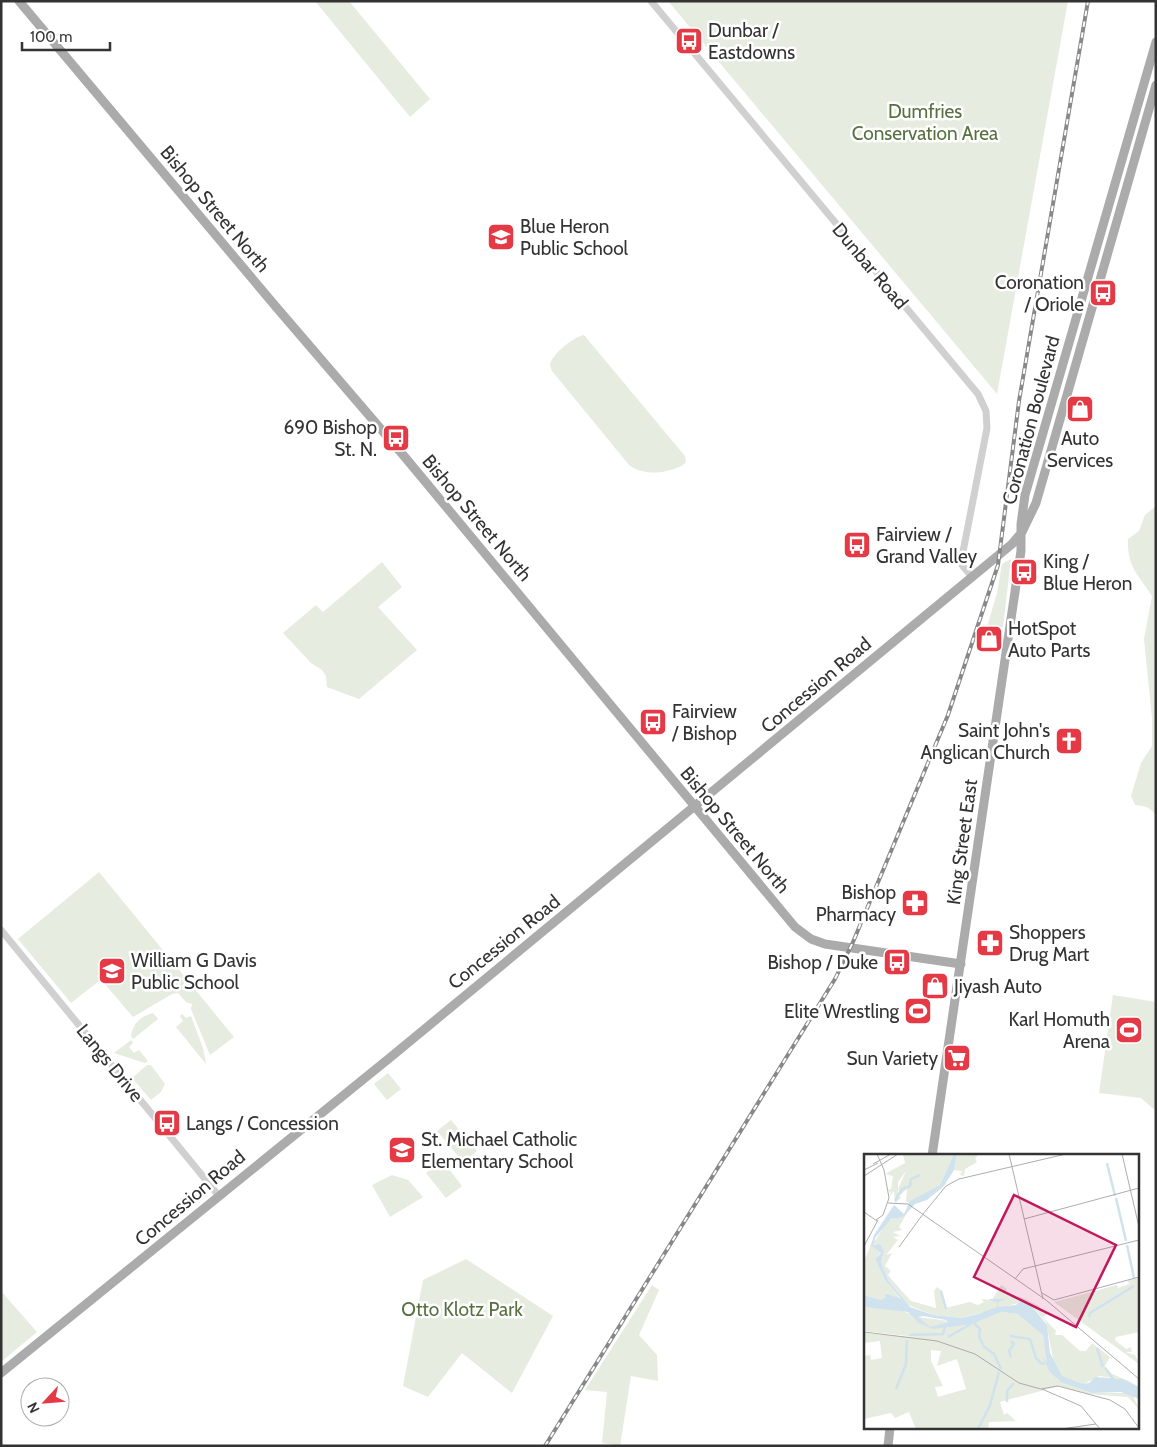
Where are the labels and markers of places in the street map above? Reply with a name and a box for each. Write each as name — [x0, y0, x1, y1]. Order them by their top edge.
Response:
place label: Dunbar / Eastdowns — [708, 19, 795, 64]
bus stop icon: Dunbar / Eastdowns — [674, 26, 704, 56]
place label: Blue Heron Public School — [520, 215, 629, 260]
school or university icon: Blue Heron Public School — [486, 222, 516, 252]
place label: Coronation / Oriole — [995, 271, 1084, 316]
bus stop icon: Coronation / Oriole — [1088, 278, 1118, 308]
shop icon: Auto Services — [1065, 394, 1095, 424]
place label: 690 Bishop St. N. — [283, 416, 377, 461]
bus stop icon: 690 Bishop St. N. — [381, 423, 411, 453]
place label: Auto Services — [1047, 427, 1113, 472]
place label: Fairview / Grand Valley — [876, 523, 978, 568]
bus stop icon: Fairview / Grand Valley — [842, 530, 872, 560]
place label: King / Blue Heron — [1043, 550, 1132, 595]
bus stop icon: King / Blue Heron — [1009, 557, 1039, 587]
place label: HotSpot Auto Parts — [1008, 617, 1091, 662]
shop icon: HotSpot Auto Parts — [974, 624, 1004, 654]
place label: Fairview / Bishop — [671, 700, 737, 745]
bus stop icon: Fairview / Bishop — [638, 707, 668, 737]
place label: Saint John's Anglican Church — [920, 719, 1050, 764]
church icon: Saint John's Anglican Church — [1054, 726, 1084, 756]
place label: Bishop Pharmacy — [816, 881, 896, 926]
pharmacy icon: Bishop Pharmacy — [900, 888, 930, 918]
place label: Shoppers Drug Mart — [1009, 921, 1090, 966]
pharmacy icon: Shoppers Drug Mart — [975, 928, 1005, 958]
bus stop icon: Bishop / Duke — [882, 947, 912, 977]
place label: William G Davis Public School — [131, 949, 257, 994]
place label: Bishop / Duke — [767, 951, 878, 974]
school or university icon: William G Davis Public School — [97, 956, 127, 986]
shop icon: Jiyash Auto — [920, 971, 950, 1001]
place label: Jiyash Auto — [953, 975, 1042, 998]
sports icon: Elite Wrestling — [903, 996, 933, 1026]
place label: Elite Wrestling — [784, 1000, 900, 1023]
place label: Karl Homuth Arena — [1008, 1008, 1110, 1053]
sports icon: Karl Homuth Arena — [1114, 1015, 1144, 1045]
supermarket icon: Sun Variety — [942, 1043, 972, 1073]
place label: Sun Variety — [846, 1047, 938, 1070]
bus stop icon: Langs / Concession — [152, 1108, 182, 1138]
place label: Langs / Concession — [186, 1112, 339, 1135]
place label: St. Michael Catholic Elementary School — [421, 1128, 578, 1173]
school or university icon: St. Michael Catholic Elementary School — [387, 1135, 417, 1165]

